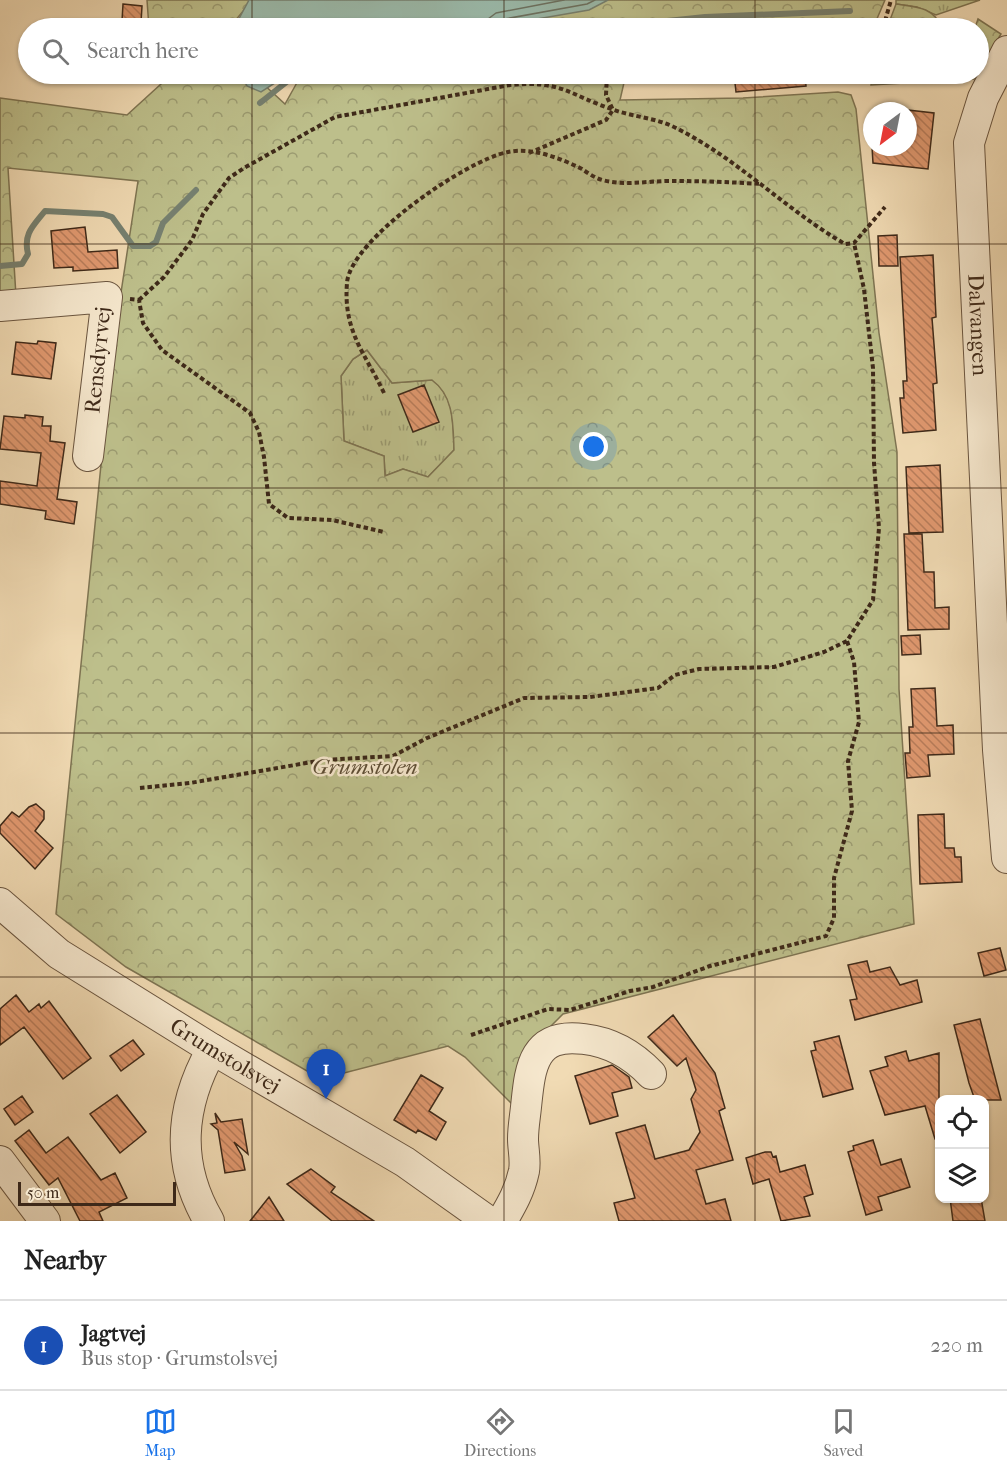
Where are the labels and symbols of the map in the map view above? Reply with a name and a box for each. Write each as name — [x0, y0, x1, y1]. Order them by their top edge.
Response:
north arrow — [863, 102, 917, 156]
street label: Dalvangen — [962, 273, 993, 377]
street label: Rensdyrvej — [79, 305, 117, 415]
your location — [579, 432, 608, 461]
park label: Grumstolen — [312, 754, 418, 780]
street label: Grumstolsvej — [165, 1013, 285, 1099]
pin: 1 — [306, 1050, 346, 1099]
scale bar — [18, 1179, 176, 1206]

